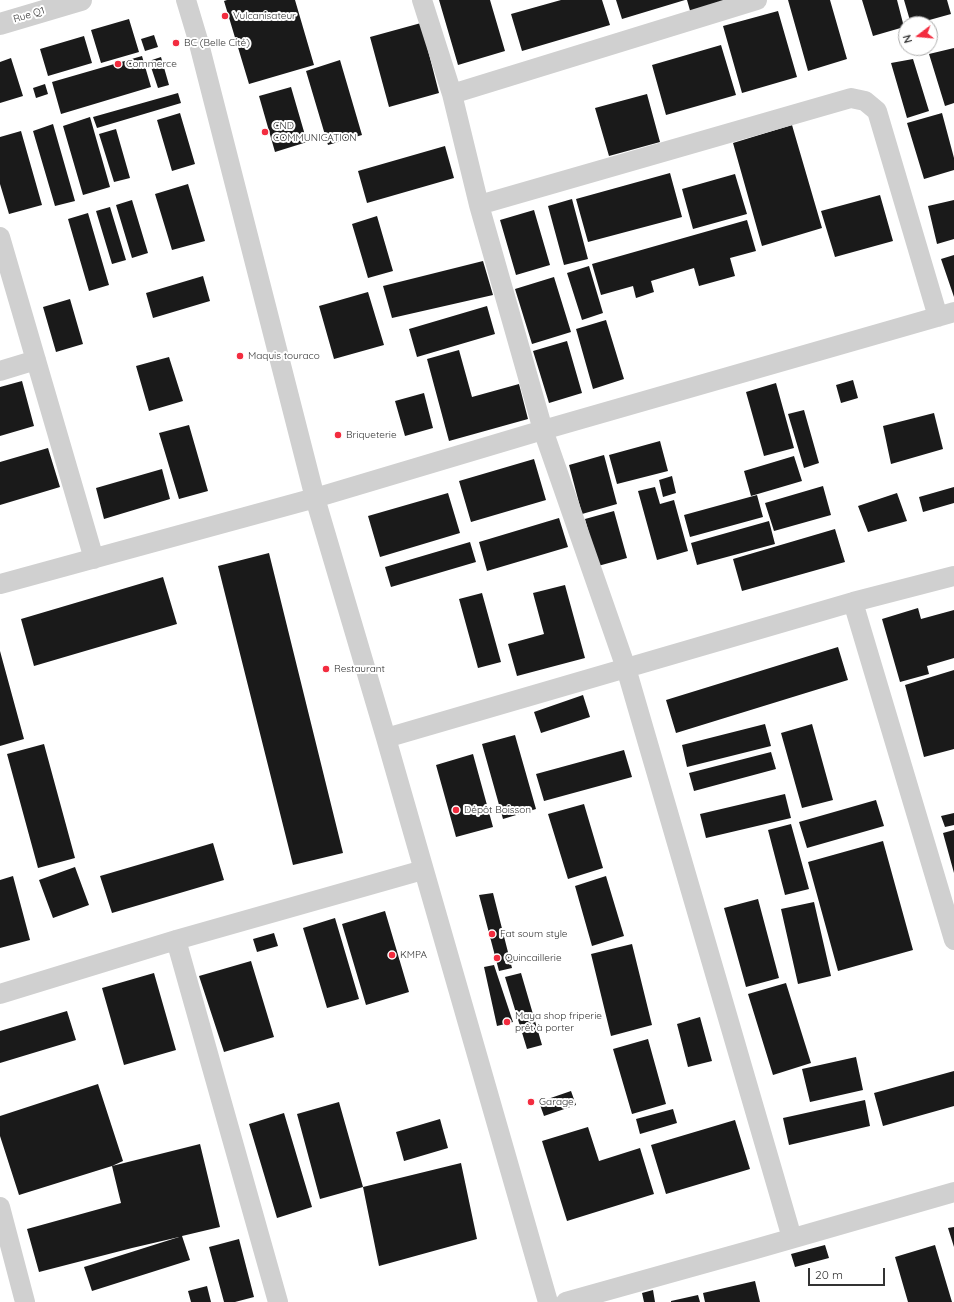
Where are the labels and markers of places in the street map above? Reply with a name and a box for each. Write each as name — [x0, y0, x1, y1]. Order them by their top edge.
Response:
place label: Vulcanisateur — [233, 10, 296, 22]
marker: Vulcanisateur — [220, 11, 230, 21]
place label: BC (Belle Cité) — [184, 37, 250, 49]
marker: BC (Belle Cité) — [171, 38, 181, 48]
place label: Commerce — [126, 58, 177, 70]
marker: Commerce — [113, 59, 123, 69]
place label: CND COMMUNICATION — [273, 120, 357, 144]
marker: CND COMMUNICATION — [260, 127, 270, 137]
place label: Maquis touraco — [248, 350, 320, 362]
marker: Maquis touraco — [235, 351, 245, 361]
place label: Briqueterie — [346, 429, 397, 441]
marker: Briqueterie — [333, 430, 343, 440]
place label: Restaurant — [334, 663, 385, 675]
marker: Restaurant — [321, 664, 331, 674]
place label: Dépôt Boisson — [464, 804, 531, 816]
marker: Dépôt Boisson — [451, 805, 461, 815]
place label: Fat soum style — [500, 928, 568, 940]
marker: Fat soum style — [487, 929, 497, 939]
place label: KMPA — [400, 949, 427, 961]
marker: KMPA — [387, 950, 397, 960]
place label: Quincaillerie — [505, 952, 562, 964]
marker: Quincaillerie — [492, 953, 502, 963]
place label: Maya shop friperie prêt à porter — [515, 1010, 602, 1034]
marker: Maya shop friperie prêt à porter — [502, 1017, 512, 1027]
place label: Garage — [539, 1096, 574, 1108]
marker: Garage — [526, 1097, 536, 1107]

